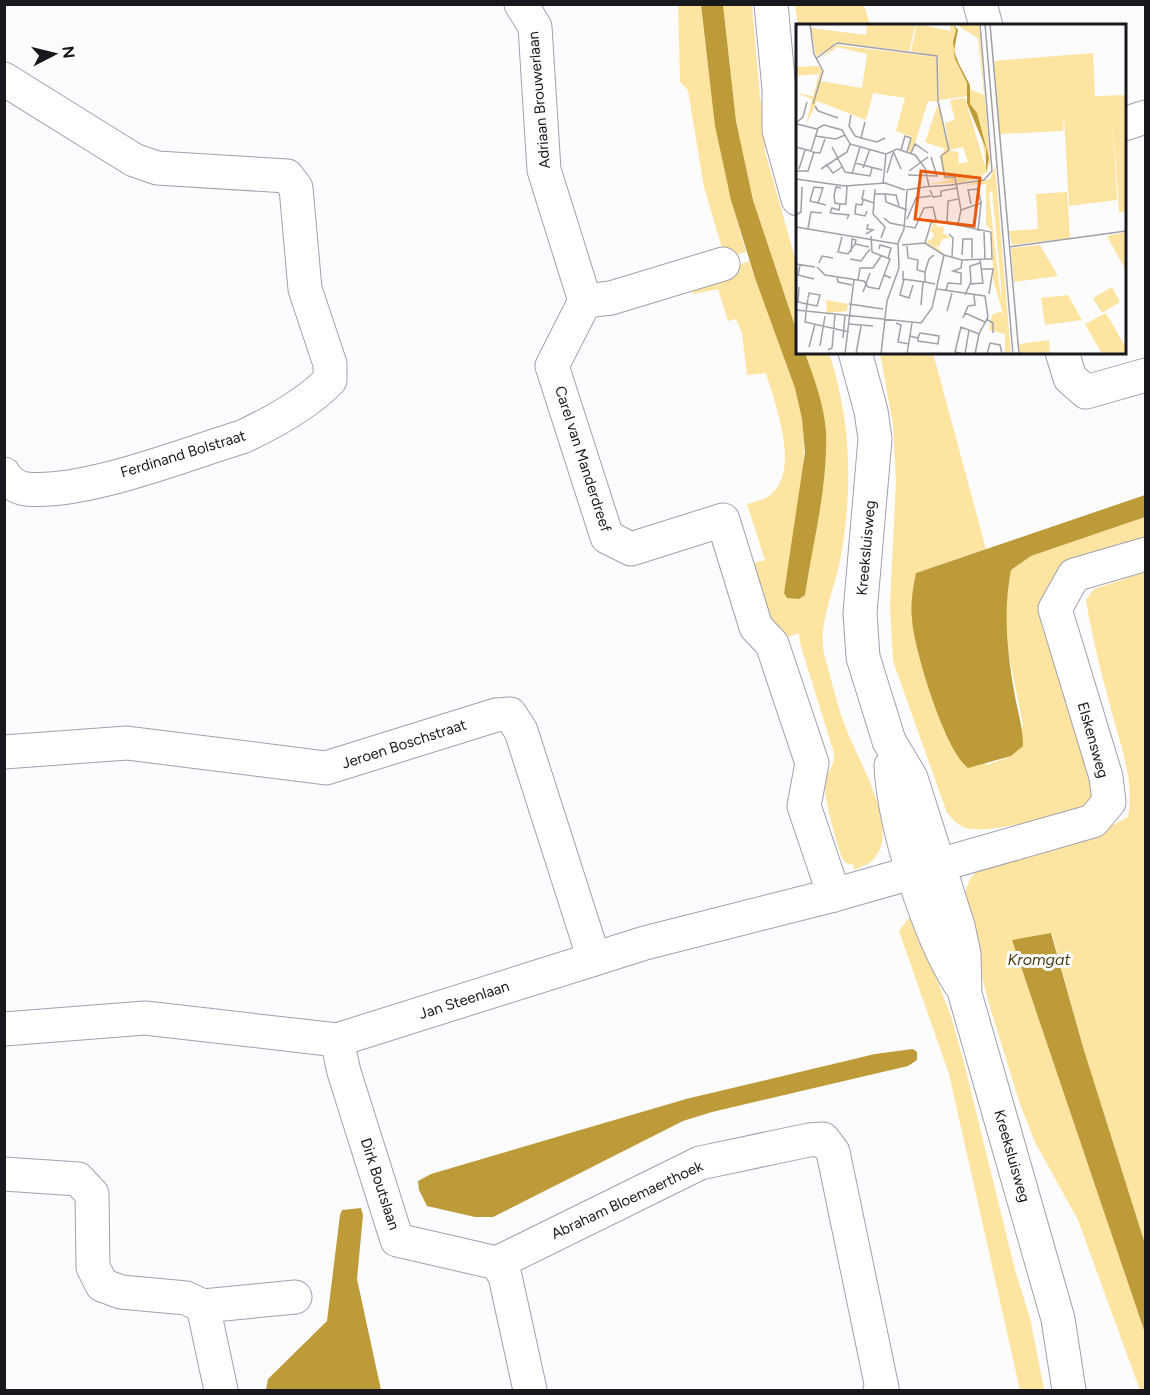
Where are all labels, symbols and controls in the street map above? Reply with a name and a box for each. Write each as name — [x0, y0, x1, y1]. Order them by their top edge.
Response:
north arrow — [24, 24, 84, 84]
inset map — [796, 24, 1126, 354]
street label: Adriaan Brouwerlaan — [524, 31, 554, 169]
text: N — [58, 45, 79, 60]
street label: Carel van Manderdreef — [551, 384, 615, 535]
street label: Ferdinand Bolstraat — [118, 426, 248, 482]
street label: Kreeksluisweg — [853, 500, 879, 596]
street label: Elskensweg — [1074, 700, 1112, 780]
street label: Jeroen Boschstraat — [339, 715, 469, 773]
water label: Kromgat — [1007, 950, 1071, 969]
street label: Jan Steenlaan — [417, 977, 511, 1023]
street label: Kreeksluisweg — [990, 1108, 1034, 1204]
street label: Dirk Boutslaan — [357, 1136, 403, 1232]
street label: Abraham Bloemaerthoek — [548, 1157, 706, 1243]

